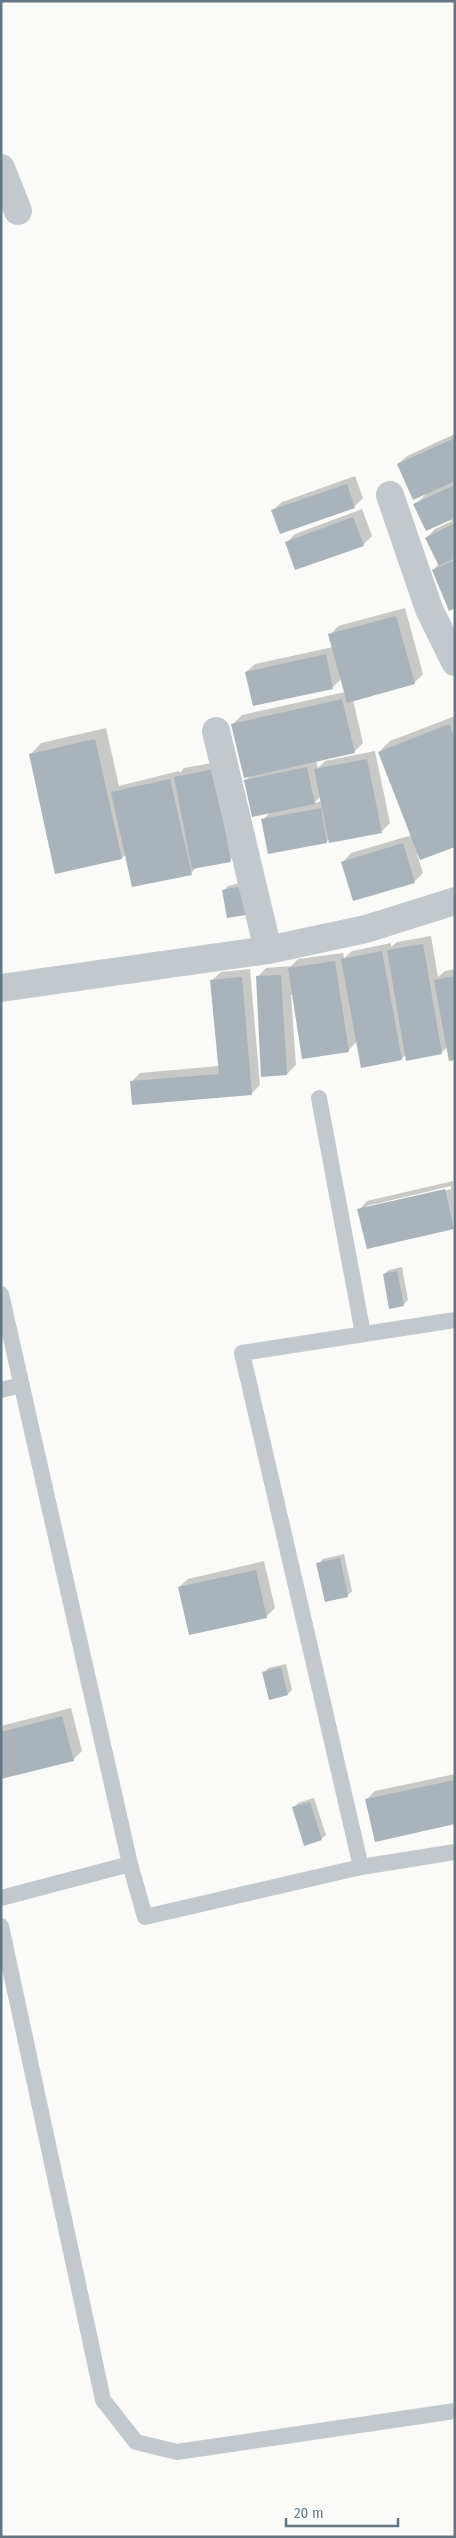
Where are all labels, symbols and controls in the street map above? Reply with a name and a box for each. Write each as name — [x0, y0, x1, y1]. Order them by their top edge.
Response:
scale bar — [286, 2496, 398, 2528]
text: 20 m — [294, 2504, 324, 2522]

